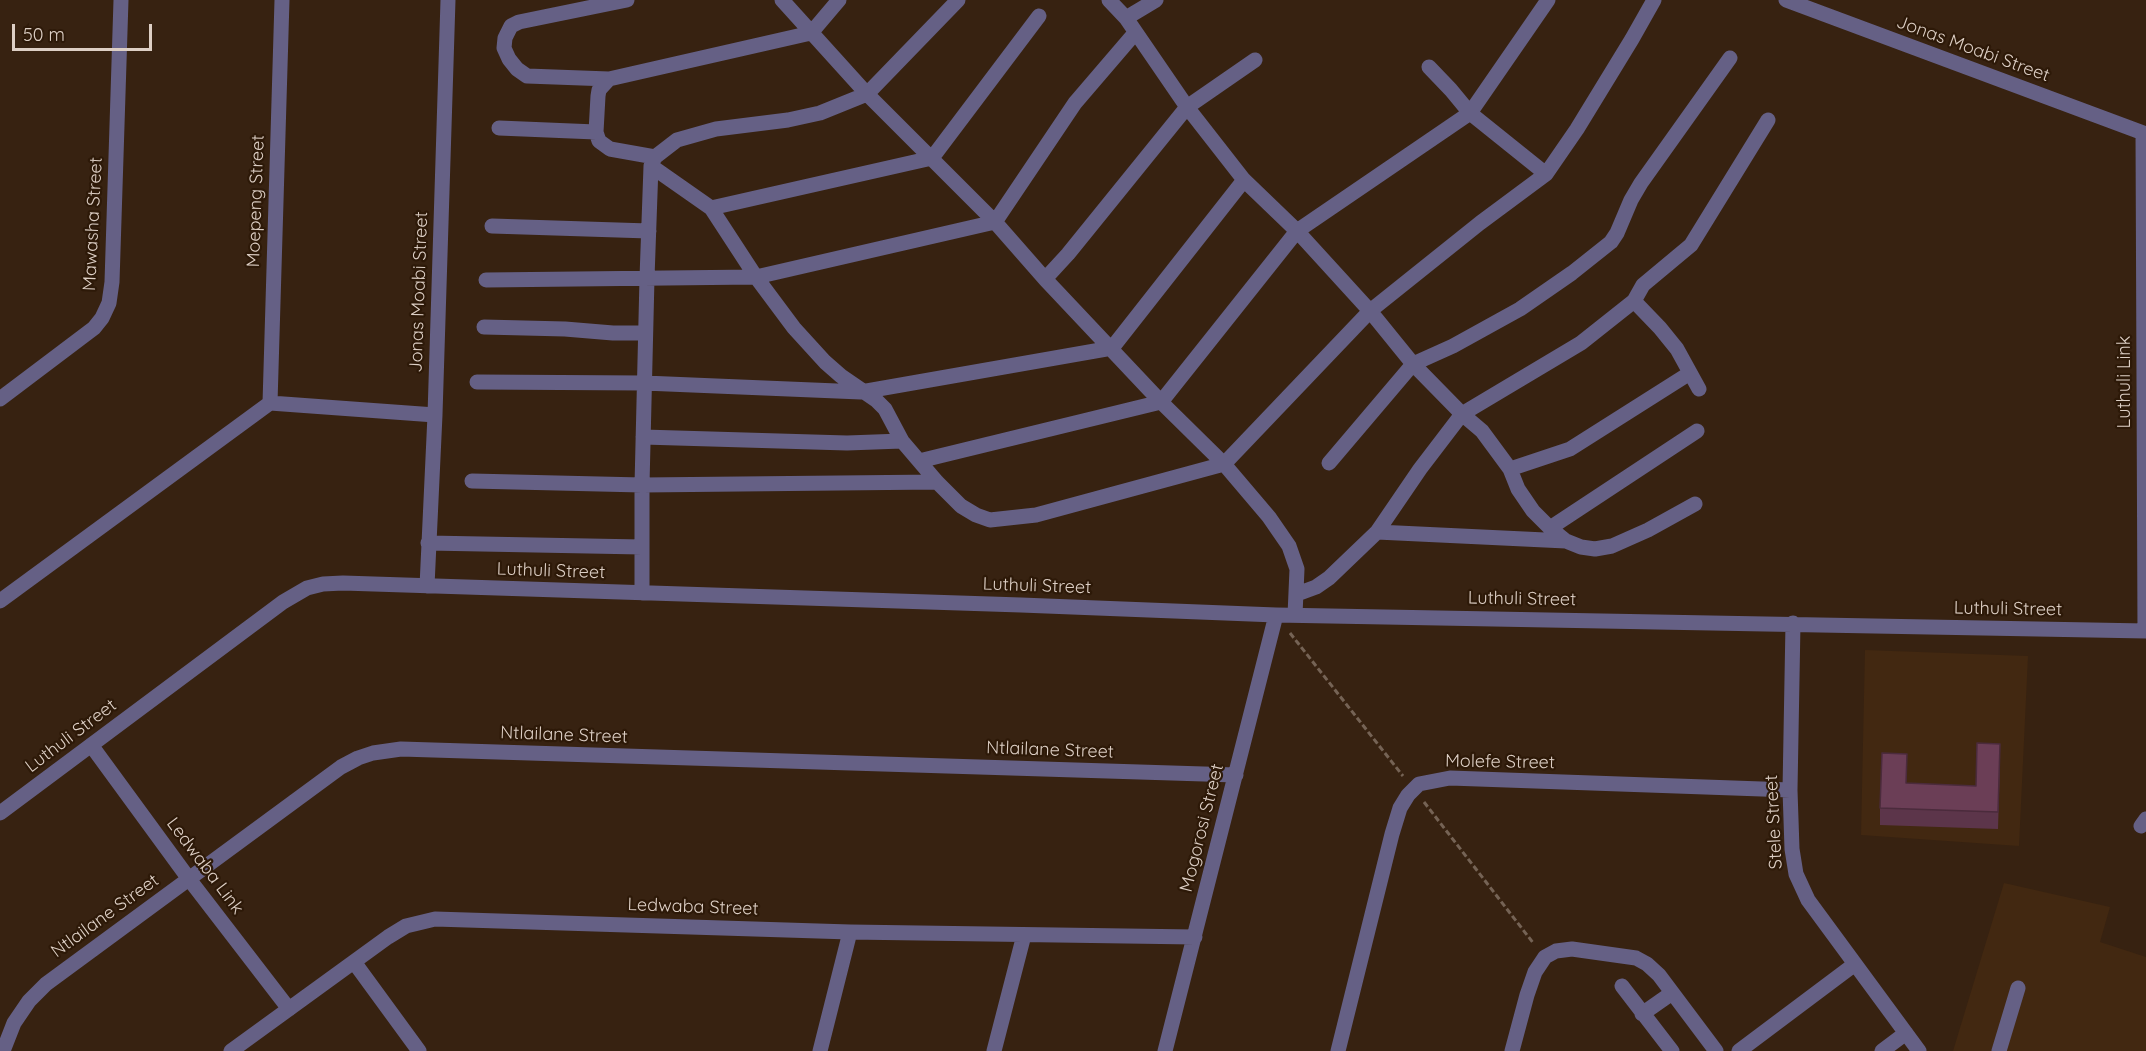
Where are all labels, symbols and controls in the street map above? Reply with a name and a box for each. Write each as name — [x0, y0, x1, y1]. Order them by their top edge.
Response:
street label: Jonas Moabi Street — [1893, 11, 2053, 87]
scale bar — [15, 12, 154, 50]
text: 50 m — [23, 23, 65, 46]
street label: Moepeng Street — [243, 134, 269, 268]
street label: Mawasha Street — [79, 157, 107, 291]
street label: Jonas Moabi Street — [405, 211, 433, 373]
street label: Luthuli Link — [2114, 336, 2136, 428]
street label: Luthuli Street — [496, 558, 606, 584]
street label: Luthuli Street — [982, 573, 1092, 599]
street label: Luthuli Street — [1468, 587, 1576, 611]
street label: Luthuli Street — [1954, 597, 2062, 621]
street label: Luthuli Street — [21, 695, 121, 777]
street label: Ntlailane Street — [500, 722, 628, 748]
street label: Ntlailane Street — [986, 737, 1114, 763]
street label: Molefe Street — [1445, 750, 1555, 774]
street label: Mogorosi Street — [1176, 762, 1228, 894]
street label: Stele Street — [1761, 774, 1787, 870]
street label: Ledwaba Link — [162, 813, 248, 919]
street label: Ntlailane Street — [47, 870, 163, 962]
street label: Ledwaba Street — [627, 894, 759, 920]

